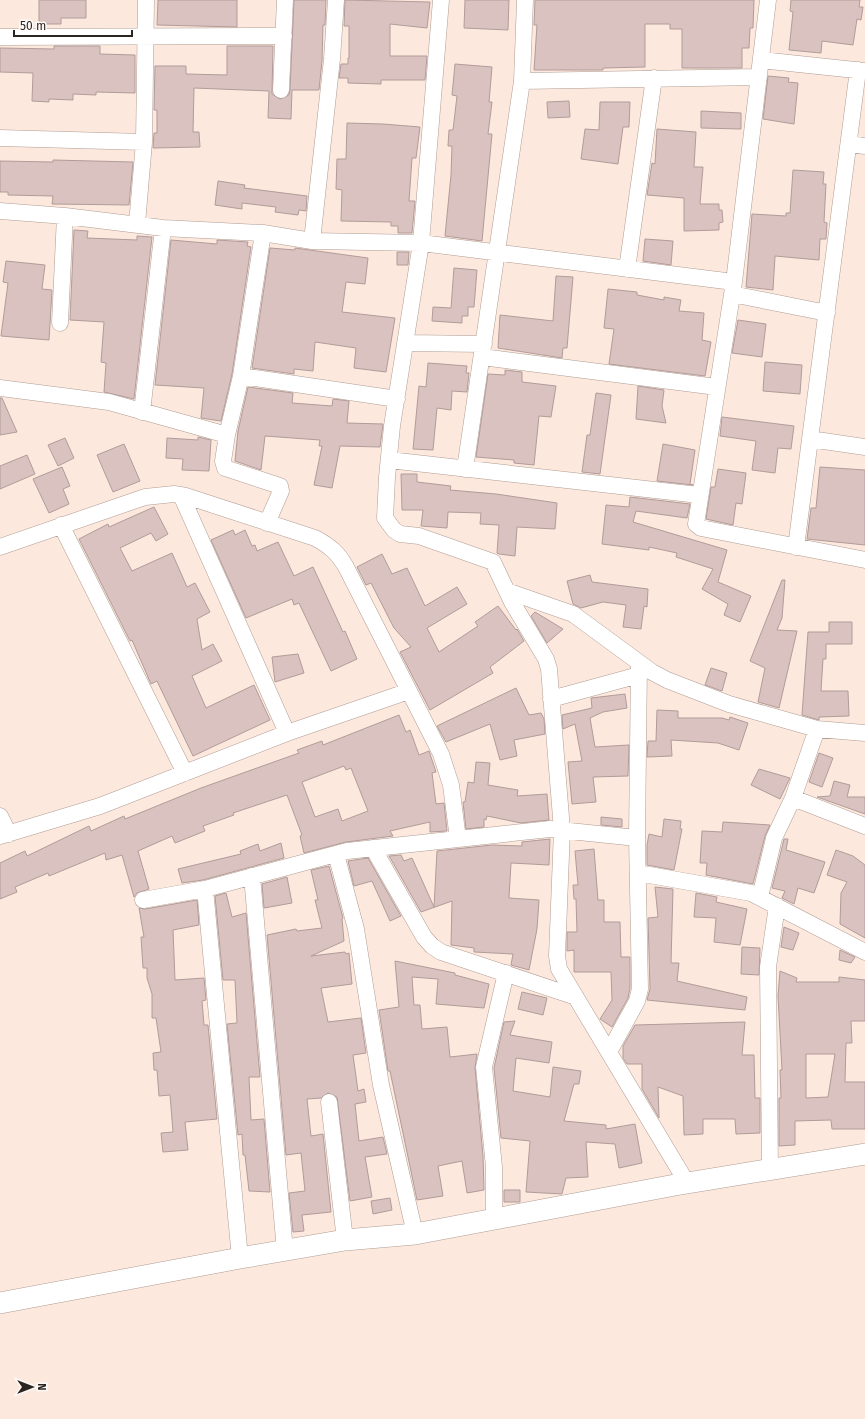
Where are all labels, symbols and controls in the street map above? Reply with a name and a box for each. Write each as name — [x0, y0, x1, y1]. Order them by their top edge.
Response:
scale bar — [14, 12, 132, 38]
text: 50 m — [20, 19, 46, 33]
north arrow — [12, 1367, 52, 1407]
text: N — [35, 1383, 48, 1391]

